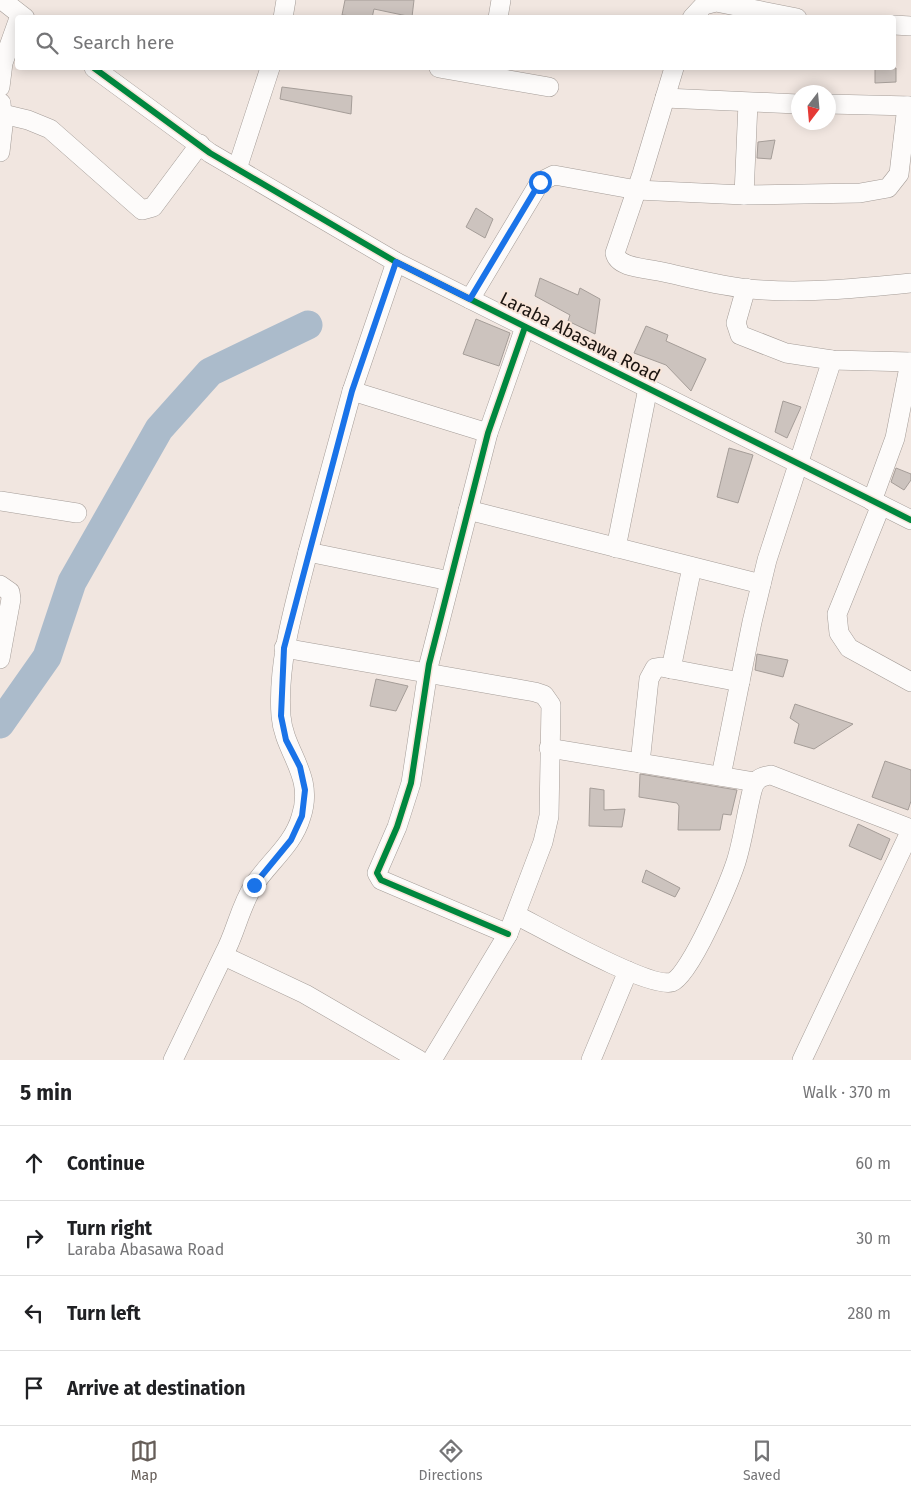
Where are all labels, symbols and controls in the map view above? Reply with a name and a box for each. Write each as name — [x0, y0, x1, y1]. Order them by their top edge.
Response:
search box — [15, 15, 896, 70]
icon: search — [33, 29, 61, 57]
text: Search here — [73, 31, 174, 54]
north arrow — [791, 85, 836, 130]
route start — [529, 171, 552, 194]
street label: Laraba Abasawa Road — [496, 287, 664, 387]
route end — [243, 874, 266, 897]
text: 5 min — [20, 1080, 72, 1106]
text: Walk · 370 m — [803, 1083, 891, 1102]
icon: ahead — [20, 1149, 48, 1177]
text: Continue — [67, 1152, 145, 1175]
text: 60 m — [856, 1154, 891, 1173]
text: Turn right — [67, 1217, 152, 1240]
icon: right — [20, 1224, 48, 1252]
text: 30 m — [856, 1229, 891, 1248]
text: Laraba Abasawa Road — [67, 1240, 224, 1259]
icon: left — [20, 1299, 48, 1327]
text: Turn left — [67, 1302, 141, 1325]
text: 280 m — [847, 1304, 891, 1323]
icon: arrive — [20, 1374, 48, 1402]
text: Arrive at destination — [67, 1377, 246, 1400]
tab: Map — [130, 1437, 158, 1484]
tab: Directions — [418, 1437, 483, 1484]
tab: Saved — [743, 1437, 781, 1484]

